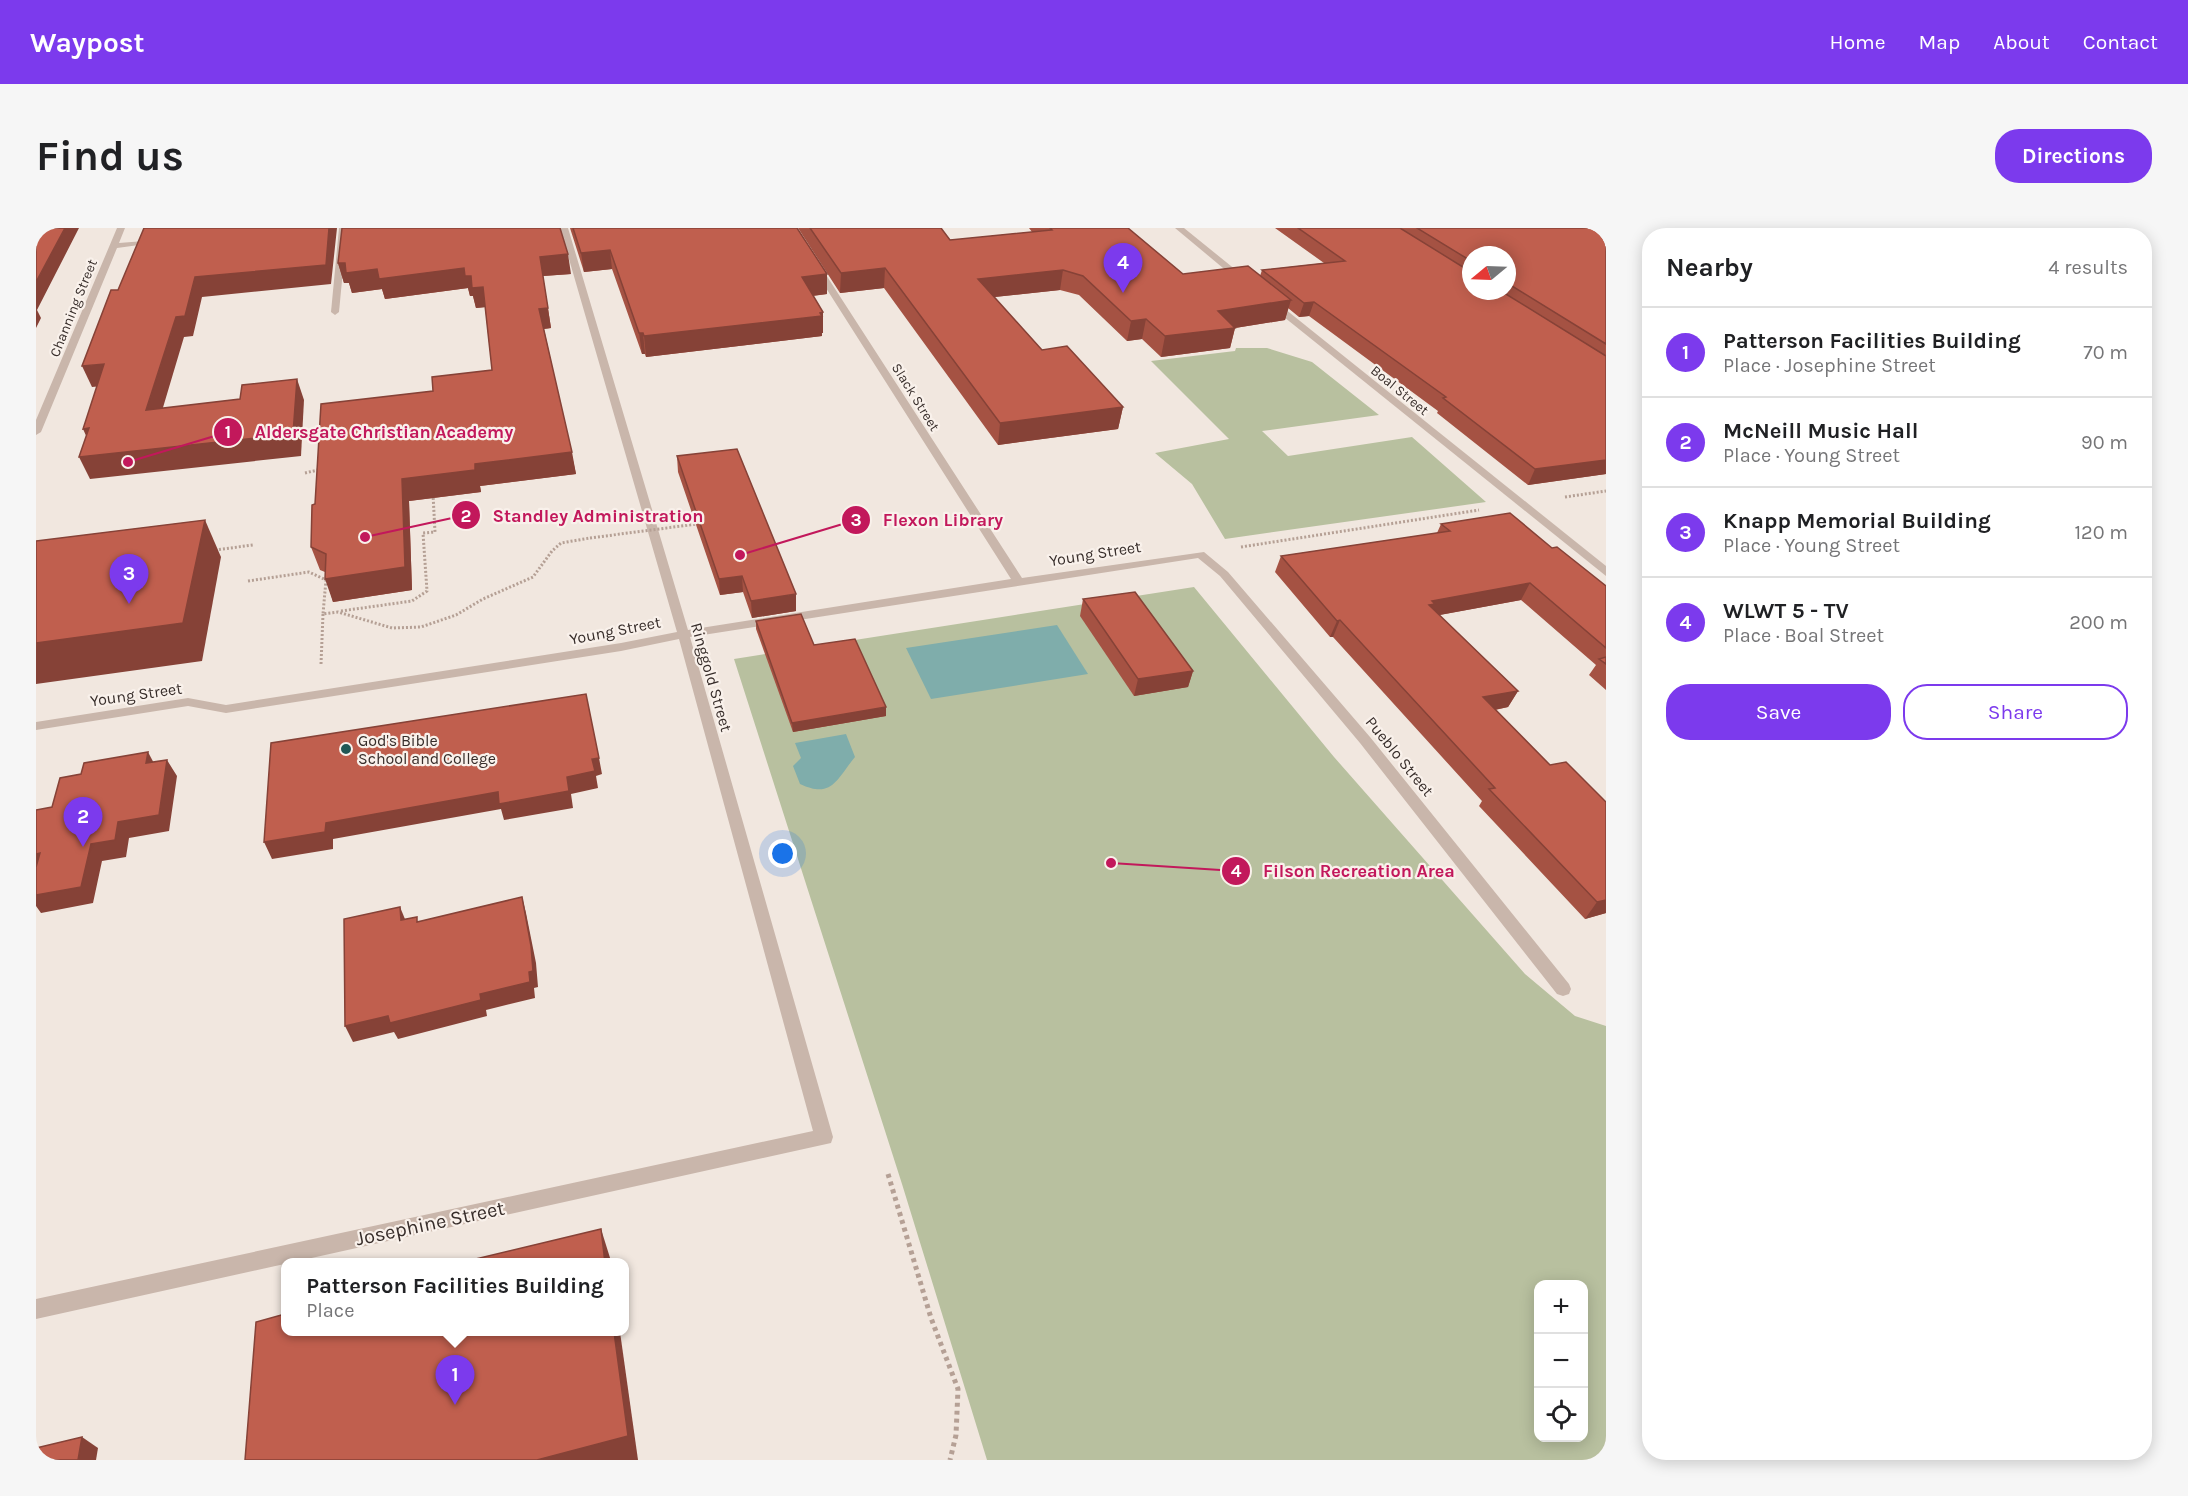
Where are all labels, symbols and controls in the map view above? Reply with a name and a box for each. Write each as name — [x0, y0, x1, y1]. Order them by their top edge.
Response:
text: Waypost — [30, 26, 145, 59]
text: Home — [1830, 30, 1886, 54]
text: Map — [1919, 30, 1960, 54]
text: About — [1993, 30, 2050, 54]
text: Contact — [2083, 30, 2158, 54]
button: Directions — [1995, 129, 2152, 183]
text: Find us — [36, 131, 184, 181]
pin: 4 — [1104, 244, 1142, 293]
north arrow — [1462, 246, 1516, 300]
text: Nearby — [1666, 252, 1753, 283]
text: 4 results — [2048, 256, 2128, 279]
street label: Channing Street — [46, 257, 101, 360]
text: Patterson Facilities Building — [1723, 328, 2021, 354]
text: 1 — [1682, 341, 1689, 364]
text: 70 m — [2083, 341, 2128, 364]
text: Place · Josephine Street — [1723, 354, 1936, 377]
street label: Slack Street — [888, 360, 943, 434]
street label: Boal Street — [1367, 362, 1432, 419]
callout: Aldersgate Christian Academy — [213, 414, 526, 450]
text: McNeill Music Hall — [1723, 418, 1918, 444]
text: 1 — [225, 421, 231, 443]
text: Aldersgate Christian Academy — [255, 421, 513, 443]
text: 2 — [1679, 431, 1692, 454]
text: 90 m — [2081, 431, 2128, 454]
text: Place · Young Street — [1723, 444, 1900, 467]
callout: Standley Administration — [451, 497, 716, 533]
callout: Flexon Library — [841, 502, 1016, 538]
text: 2 — [461, 505, 471, 527]
text: Standley Administration — [492, 505, 704, 527]
text: Knapp Memorial Building — [1723, 508, 1991, 534]
text: 3 — [850, 509, 862, 531]
text: Flexon Library — [883, 509, 1003, 531]
text: 3 — [1679, 521, 1692, 544]
text: 120 m — [2074, 521, 2128, 544]
text: Place · Young Street — [1723, 534, 1900, 557]
street label: Young Street — [1048, 537, 1142, 570]
pin: 3 — [110, 554, 148, 604]
text: WLWT 5 - TV — [1723, 598, 1849, 624]
text: 4 — [1680, 611, 1691, 634]
text: 200 m — [2069, 611, 2128, 634]
street label: Young Street — [568, 612, 662, 649]
street label: Ringgold Street — [687, 620, 736, 734]
text: Place · Boal Street — [1723, 624, 1884, 647]
street label: Young Street — [89, 679, 183, 710]
button: Save — [1666, 684, 1891, 740]
button: Share — [1903, 684, 2128, 740]
street label: Pueblo Street — [1362, 713, 1438, 800]
place label: God's Bible School and College — [358, 731, 496, 768]
marker: God's Bible School and College — [339, 742, 353, 756]
pin: 2 — [64, 798, 102, 847]
your location — [768, 839, 797, 868]
callout: Filson Recreation Area — [1221, 853, 1466, 889]
text: 4 — [1231, 860, 1242, 882]
text: Filson Recreation Area — [1263, 860, 1455, 882]
street label: Josephine Street — [354, 1196, 507, 1250]
popup — [281, 1258, 629, 1336]
text: Patterson Facilities Building — [306, 1273, 604, 1299]
map controls — [1534, 1280, 1588, 1442]
button: + — [1534, 1280, 1588, 1334]
text: Place — [306, 1299, 354, 1322]
button: − — [1534, 1334, 1588, 1388]
pin: 1 — [436, 1356, 474, 1405]
button: locate — [1534, 1388, 1588, 1442]

